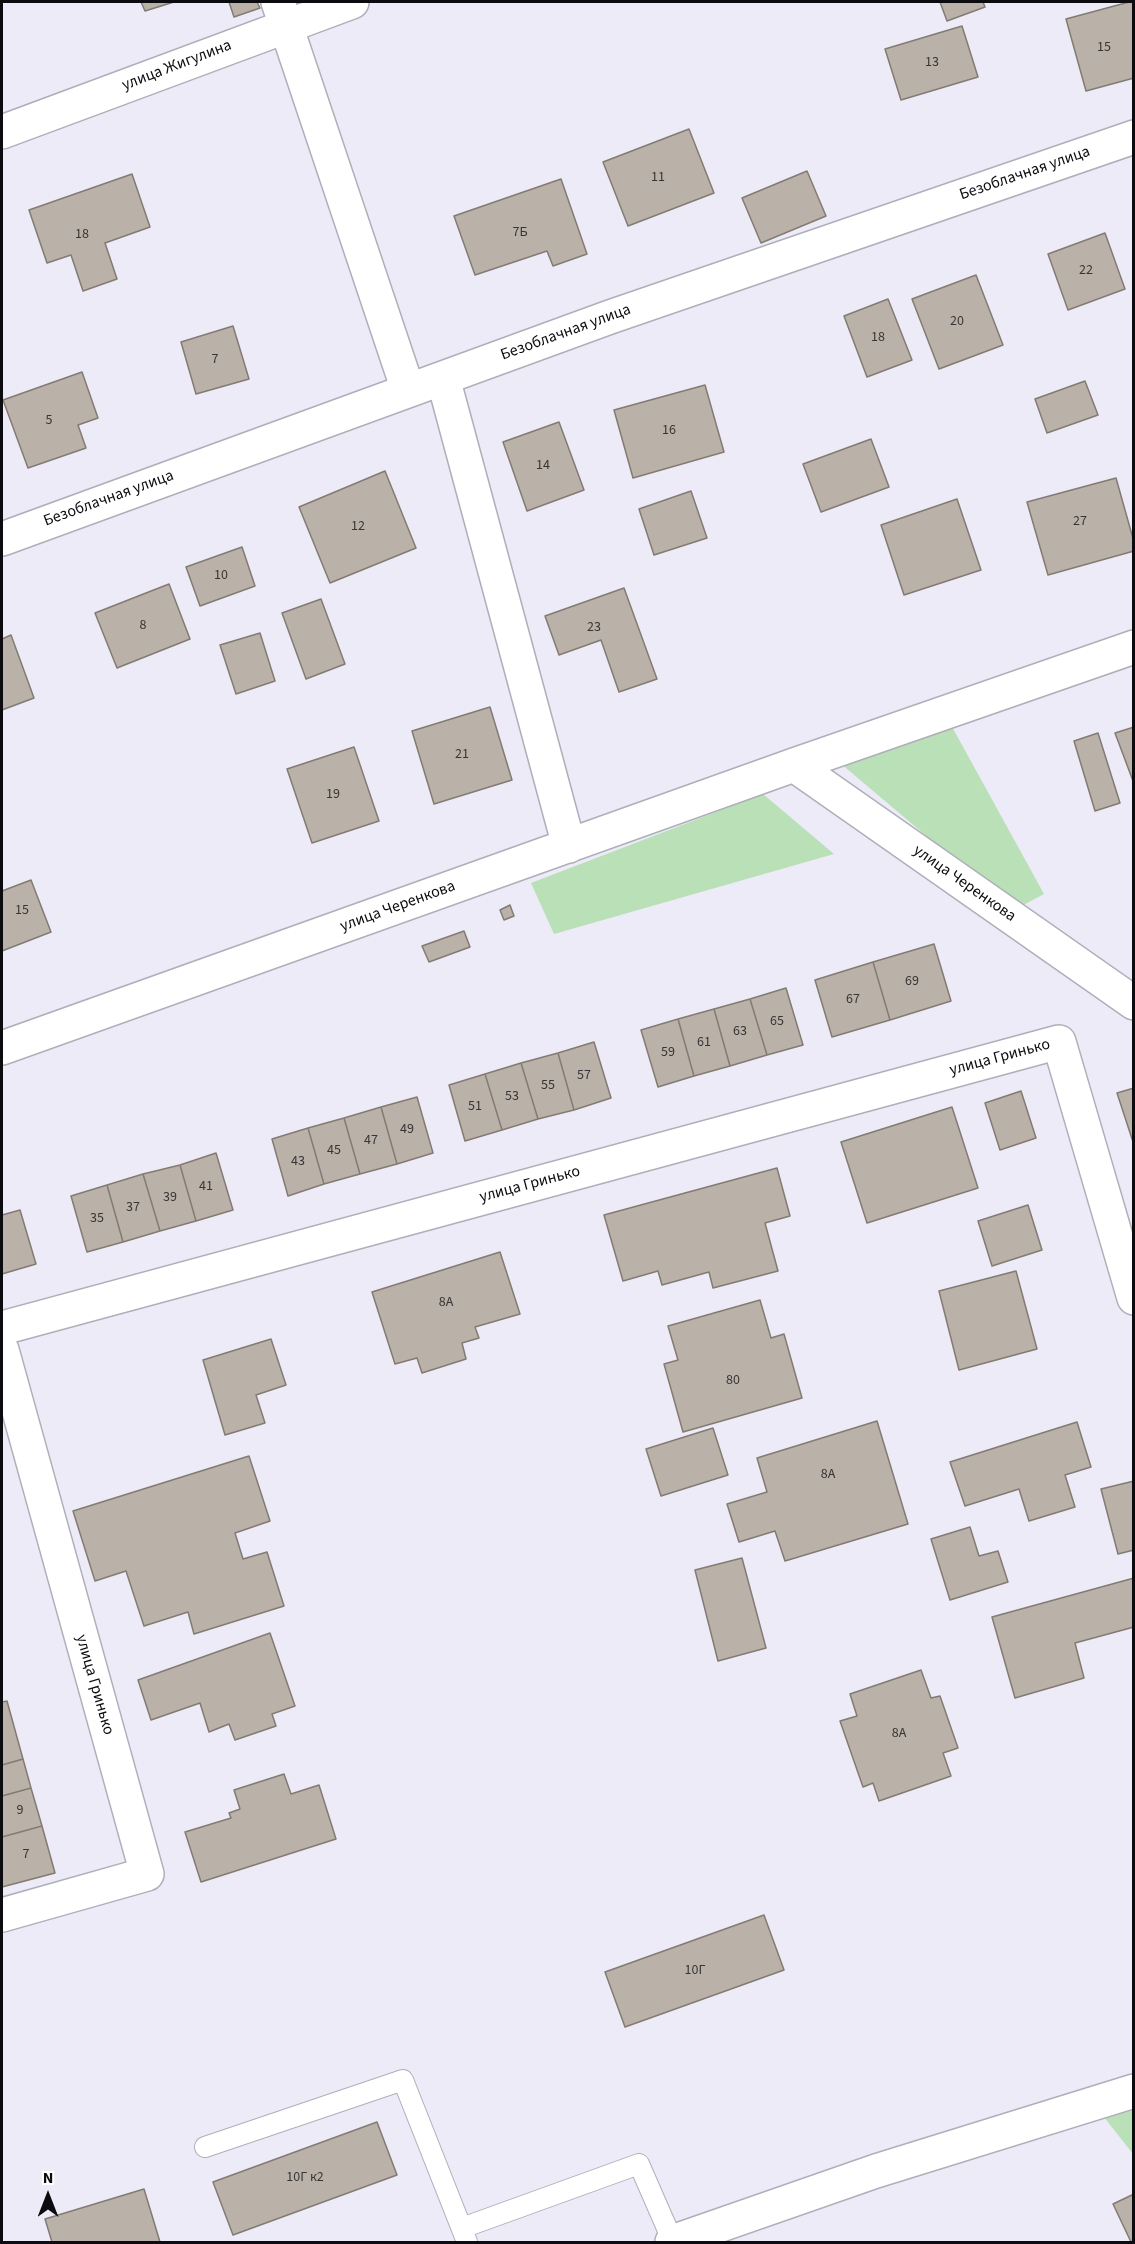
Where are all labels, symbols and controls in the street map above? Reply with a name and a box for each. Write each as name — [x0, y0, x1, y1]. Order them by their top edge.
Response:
street label: улица Жигулина — [119, 36, 235, 96]
house number: 15 — [1097, 40, 1111, 56]
house number: 13 — [925, 55, 939, 71]
street label: Безоблачная улица — [957, 143, 1093, 205]
house number: 11 — [651, 170, 665, 186]
house number: 7Б — [512, 225, 528, 241]
house number: 18 — [75, 227, 89, 243]
house number: 22 — [1079, 263, 1093, 279]
street label: Безоблачная улица — [498, 301, 634, 365]
house number: 20 — [950, 314, 964, 330]
house number: 18 — [871, 330, 885, 346]
house number: 7 — [212, 352, 218, 368]
house number: 5 — [46, 413, 52, 429]
house number: 16 — [662, 423, 676, 439]
house number: 14 — [536, 458, 550, 474]
street label: Безоблачная улица — [41, 467, 177, 531]
house number: 27 — [1073, 514, 1087, 530]
house number: 12 — [351, 519, 365, 535]
house number: 10 — [214, 568, 228, 584]
house number: 8 — [140, 618, 146, 634]
house number: 23 — [587, 620, 601, 636]
house number: 21 — [455, 747, 469, 763]
house number: 19 — [326, 787, 340, 803]
street label: улица Черенкова — [909, 841, 1019, 927]
street label: улица Черенкова — [338, 877, 458, 937]
house number: 15 — [15, 903, 29, 919]
house number: 69 — [905, 974, 919, 990]
house number: 67 — [846, 992, 860, 1008]
house number: 65 — [770, 1014, 784, 1030]
house number: 63 — [733, 1024, 747, 1040]
house number: 61 — [697, 1035, 711, 1051]
street label: улица Гринько — [948, 1035, 1052, 1081]
house number: 59 — [661, 1045, 675, 1061]
house number: 57 — [577, 1068, 591, 1084]
house number: 55 — [541, 1078, 555, 1094]
house number: 53 — [505, 1089, 519, 1105]
house number: 51 — [468, 1099, 482, 1115]
house number: 49 — [400, 1122, 414, 1138]
house number: 47 — [364, 1133, 378, 1149]
house number: 45 — [327, 1143, 341, 1159]
house number: 43 — [291, 1154, 305, 1170]
street label: улица Гринько — [478, 1162, 582, 1208]
house number: 41 — [199, 1179, 213, 1195]
house number: 39 — [163, 1190, 177, 1206]
house number: 37 — [126, 1200, 140, 1216]
house number: 35 — [90, 1211, 104, 1227]
house number: 8А — [439, 1295, 453, 1311]
house number: 80 — [726, 1373, 740, 1389]
house number: 8А — [821, 1467, 835, 1483]
street label: улица Гринько — [71, 1633, 117, 1737]
house number: 8А — [892, 1726, 906, 1742]
house number: 9 — [17, 1803, 23, 1819]
house number: 7 — [23, 1847, 29, 1863]
house number: 10Г — [685, 1963, 705, 1979]
north arrow — [18, 2166, 78, 2226]
text: N — [43, 2167, 53, 2189]
house number: 10Г к2 — [286, 2170, 324, 2186]

